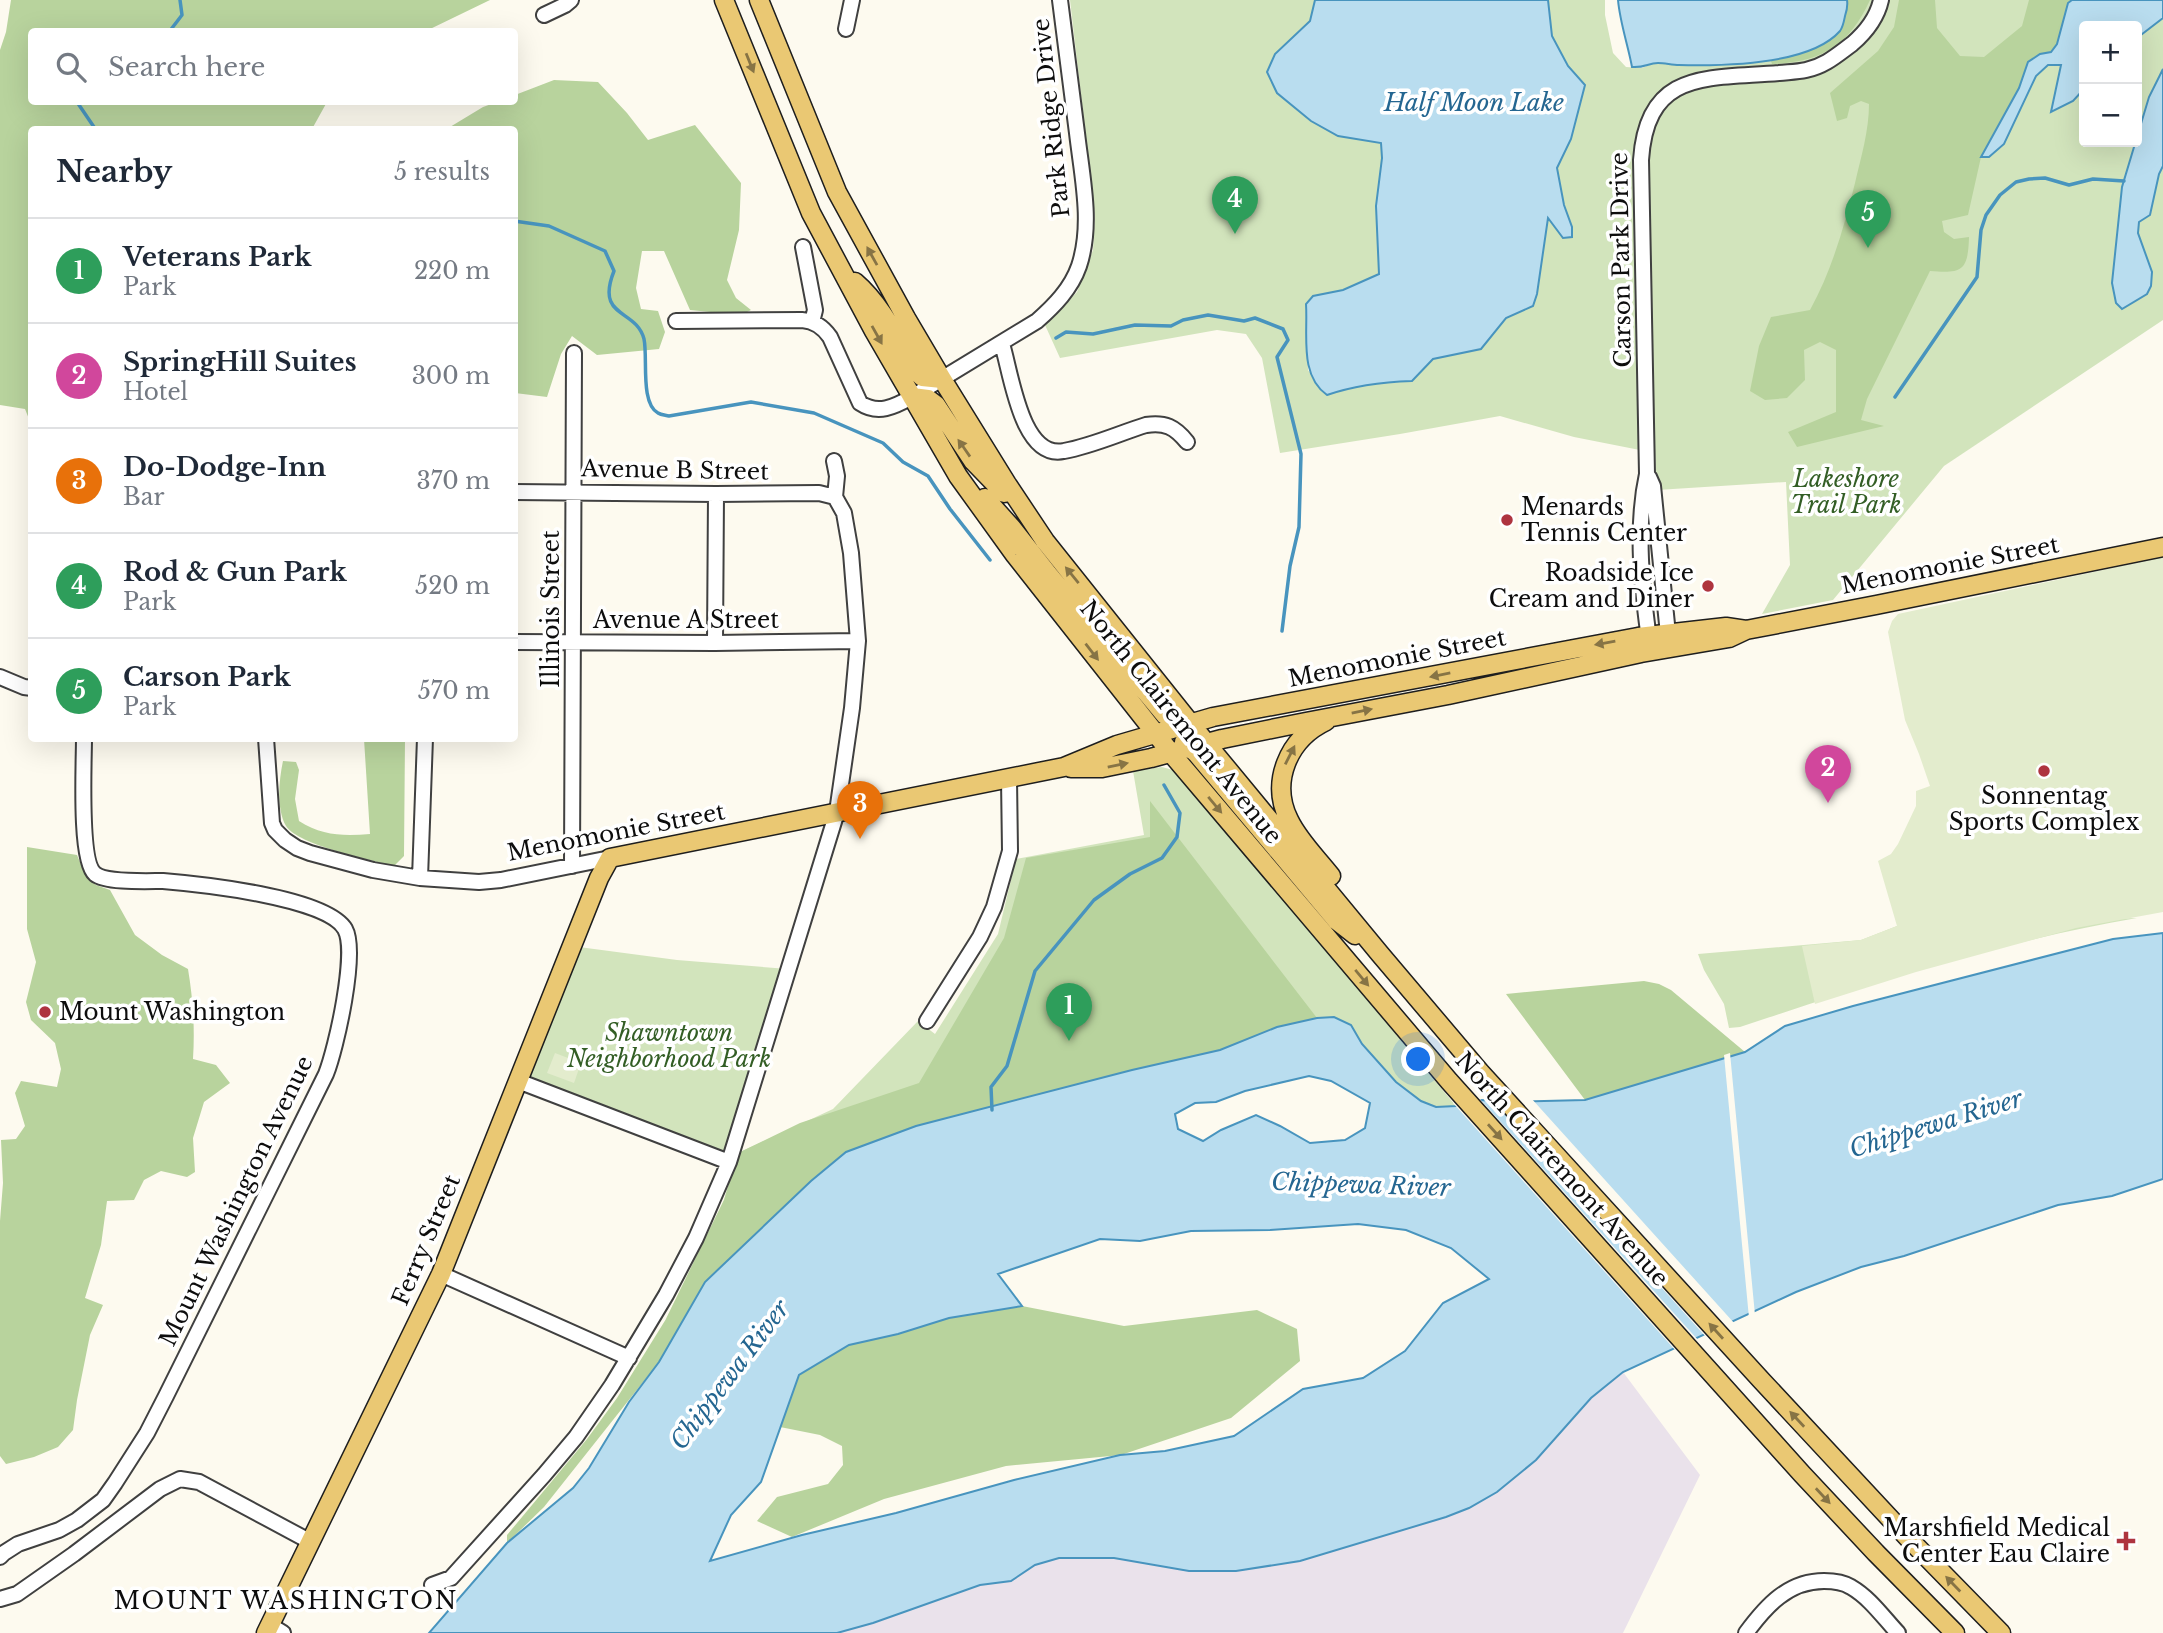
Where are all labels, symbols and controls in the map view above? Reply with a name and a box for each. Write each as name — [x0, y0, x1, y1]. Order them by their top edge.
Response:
street label: Park Ridge Drive — [1027, 17, 1075, 219]
map controls — [2079, 21, 2142, 147]
button: + — [2079, 21, 2142, 84]
search box — [28, 28, 518, 105]
icon: search — [52, 48, 90, 86]
text: Search here — [108, 51, 265, 83]
one-way arrow — [744, 53, 755, 74]
button: − — [2079, 84, 2142, 147]
water label: Half Moon Lake — [1383, 88, 1564, 117]
street label: Carson Park Drive — [1605, 152, 1637, 368]
text: Nearby — [56, 153, 172, 190]
text: 5 results — [394, 158, 490, 186]
pin: 4 — [1212, 176, 1258, 234]
pin: 5 — [1845, 190, 1891, 248]
text: Veterans Park — [123, 241, 311, 273]
one-way arrow — [866, 246, 878, 265]
text: 1 — [74, 257, 84, 285]
text: 220 m — [414, 257, 490, 285]
text: Park — [123, 273, 176, 301]
one-way arrow — [871, 326, 883, 345]
text: SpringHill Suites — [123, 346, 357, 378]
text: 2 — [72, 362, 86, 390]
text: 300 m — [412, 362, 490, 390]
text: Hotel — [123, 378, 188, 406]
one-way arrow — [958, 438, 971, 457]
text: Do-Dodge-Inn — [123, 451, 326, 483]
street label: Avenue B Street — [580, 454, 769, 486]
park label: Lakeshore Trail Park — [1791, 465, 1901, 519]
text: 3 — [72, 467, 86, 495]
text: 370 m — [417, 467, 490, 495]
text: Bar — [123, 483, 164, 511]
place label: Menards Tennis Center — [1521, 493, 1687, 547]
marker: Menards Tennis Center — [1499, 512, 1515, 528]
street label: Illinois Street — [537, 530, 565, 688]
street label: Menomonie Street — [1839, 530, 2061, 600]
text: Rod & Gun Park — [123, 556, 347, 588]
place label: Roadside Ice Cream and Diner — [1489, 559, 1694, 613]
one-way arrow — [1064, 566, 1079, 584]
text: 4 — [71, 572, 87, 600]
text: 520 m — [415, 572, 490, 600]
marker: Roadside Ice Cream and Diner — [1700, 578, 1716, 594]
text: Park — [123, 588, 176, 616]
street label: North Clairemont Avenue — [1074, 595, 1288, 849]
street label: Avenue A Street — [592, 606, 779, 634]
street label: Menomonie Street — [1286, 623, 1508, 693]
one-way arrow — [1594, 638, 1616, 649]
one-way arrow — [1084, 643, 1099, 661]
text: Carson Park — [123, 661, 291, 693]
one-way arrow — [1429, 670, 1451, 681]
text: 5 — [72, 677, 86, 705]
text: 570 m — [418, 677, 490, 705]
text: Park — [123, 693, 176, 721]
one-way arrow — [1351, 706, 1373, 717]
one-way arrow — [1284, 745, 1295, 765]
pin: 2 — [1805, 745, 1851, 803]
one-way arrow — [1107, 760, 1129, 771]
marker: Sonnentag Sports Complex — [2036, 763, 2052, 779]
pin: 3 — [837, 781, 883, 839]
place label: Sonnentag Sports Complex — [1949, 782, 2139, 836]
one-way arrow — [1207, 796, 1222, 813]
street label: Menomonie Street — [505, 797, 727, 867]
one-way arrow — [1354, 970, 1369, 987]
pin: 1 — [1046, 983, 1092, 1041]
place label: Mount Washington — [59, 998, 285, 1026]
marker: Mount Washington — [37, 1004, 53, 1020]
park label: Shawntown Neighborhood Park — [566, 1019, 771, 1073]
your location — [1401, 1042, 1435, 1076]
street label: North Clairemont Avenue — [1450, 1046, 1674, 1292]
street label: Mount Washington Avenue — [153, 1051, 319, 1351]
water label: Chippewa River — [1846, 1083, 2027, 1164]
one-way arrow — [1487, 1123, 1503, 1141]
water label: Chippewa River — [1271, 1167, 1452, 1202]
street label: Ferry Street — [386, 1170, 466, 1310]
water label: Chippewa River — [664, 1294, 796, 1455]
one-way arrow — [1709, 1322, 1725, 1339]
one-way arrow — [1790, 1411, 1806, 1428]
one-way arrow — [1814, 1487, 1830, 1504]
place label: Marshfield Medical Center Eau Claire — [1884, 1514, 2110, 1568]
marker: Marshfield Medical Center Eau Claire — [2116, 1531, 2136, 1551]
one-way arrow — [1946, 1576, 1962, 1593]
district label: MOUNT WASHINGTON — [114, 1586, 458, 1615]

